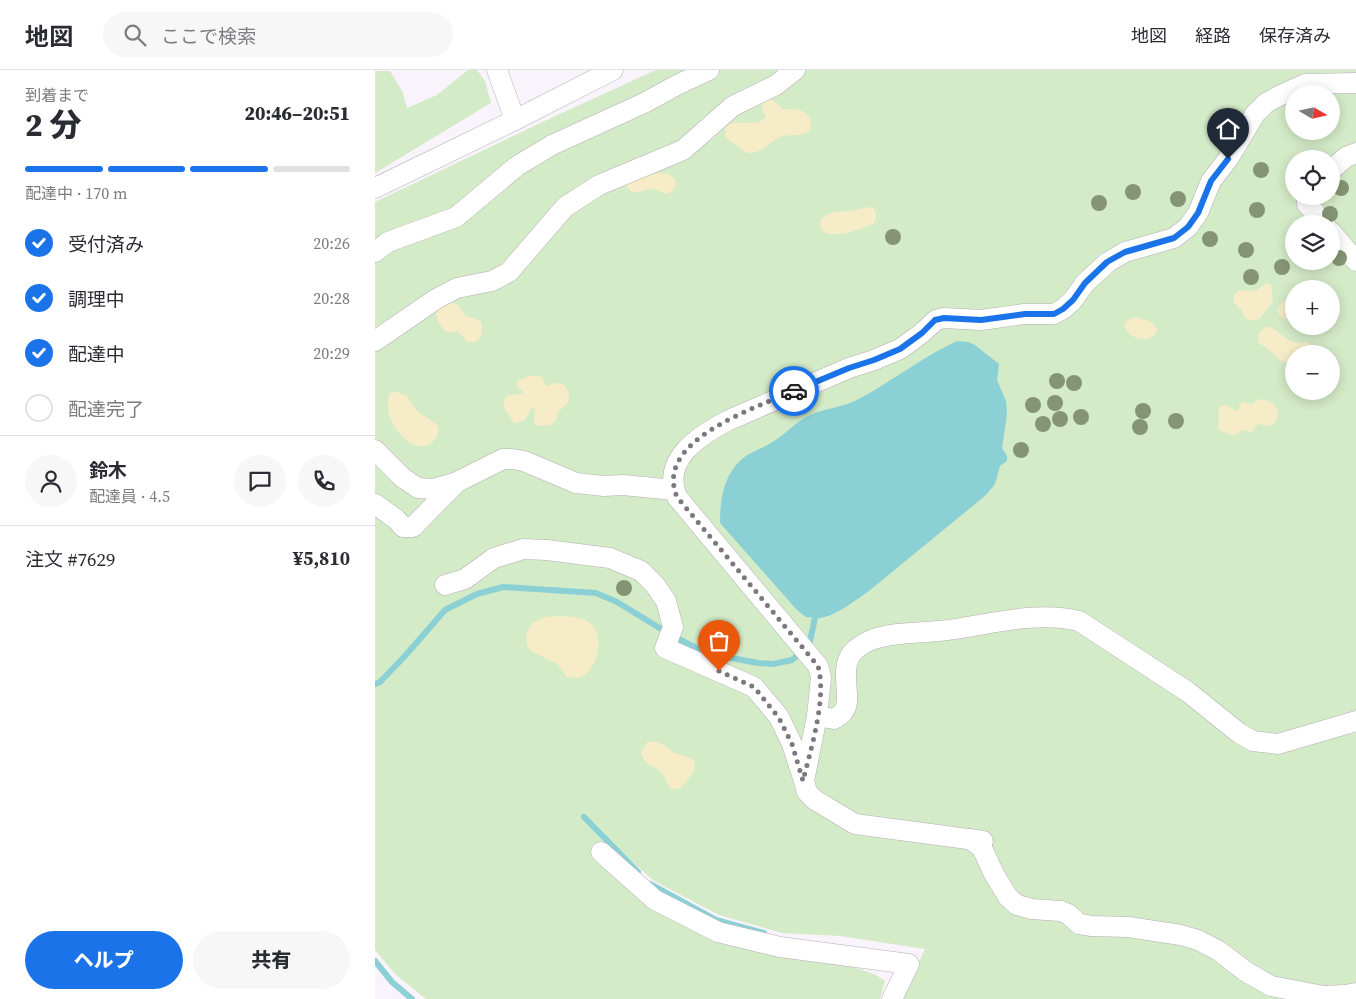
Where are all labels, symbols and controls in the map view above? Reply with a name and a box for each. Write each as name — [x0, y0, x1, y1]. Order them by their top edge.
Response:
search box — [103, 12, 453, 57]
text: 地図 — [25, 20, 73, 53]
icon: search — [121, 21, 149, 49]
text: ここで検索 — [161, 23, 256, 49]
text: 地図 — [1131, 23, 1167, 48]
text: 経路 — [1195, 23, 1231, 48]
text: 保存済み — [1259, 23, 1331, 48]
text: 到着まで — [25, 84, 89, 106]
north arrow — [1285, 85, 1340, 140]
map controls — [1285, 85, 1340, 400]
text: 20:46–20:51 — [245, 100, 350, 126]
text: 2 分 — [25, 103, 81, 147]
pin — [1207, 108, 1249, 159]
icon: home — [1214, 115, 1242, 143]
button: locate — [1285, 150, 1340, 205]
text: 配達中 · 170 m — [25, 182, 127, 204]
button: layers — [1285, 215, 1340, 270]
icon: check — [25, 229, 53, 257]
text: 受付済み — [68, 231, 144, 257]
text: 20:26 — [313, 232, 350, 254]
button: + — [1285, 280, 1340, 335]
icon: check — [25, 284, 53, 312]
text: 調理中 — [68, 286, 125, 312]
text: 20:28 — [313, 287, 350, 309]
icon: check — [25, 339, 53, 367]
text: 配達中 — [68, 341, 125, 367]
text: 20:29 — [313, 342, 350, 364]
button: − — [1285, 345, 1340, 400]
courier — [769, 366, 819, 416]
icon: car — [780, 377, 808, 405]
text: 配達完了 — [68, 396, 144, 422]
button: person — [25, 455, 77, 507]
button: chat — [234, 455, 286, 507]
button: phone — [298, 455, 350, 507]
text: 鈴木 — [89, 457, 127, 483]
text: 配達員 · 4.5 — [89, 485, 170, 507]
text: ¥5,810 — [293, 545, 350, 571]
text: 注文 #7629 — [25, 546, 115, 572]
pin — [698, 620, 740, 671]
icon: bag — [705, 627, 733, 655]
button: ヘルプ — [25, 931, 183, 989]
button: 共有 — [193, 931, 350, 989]

